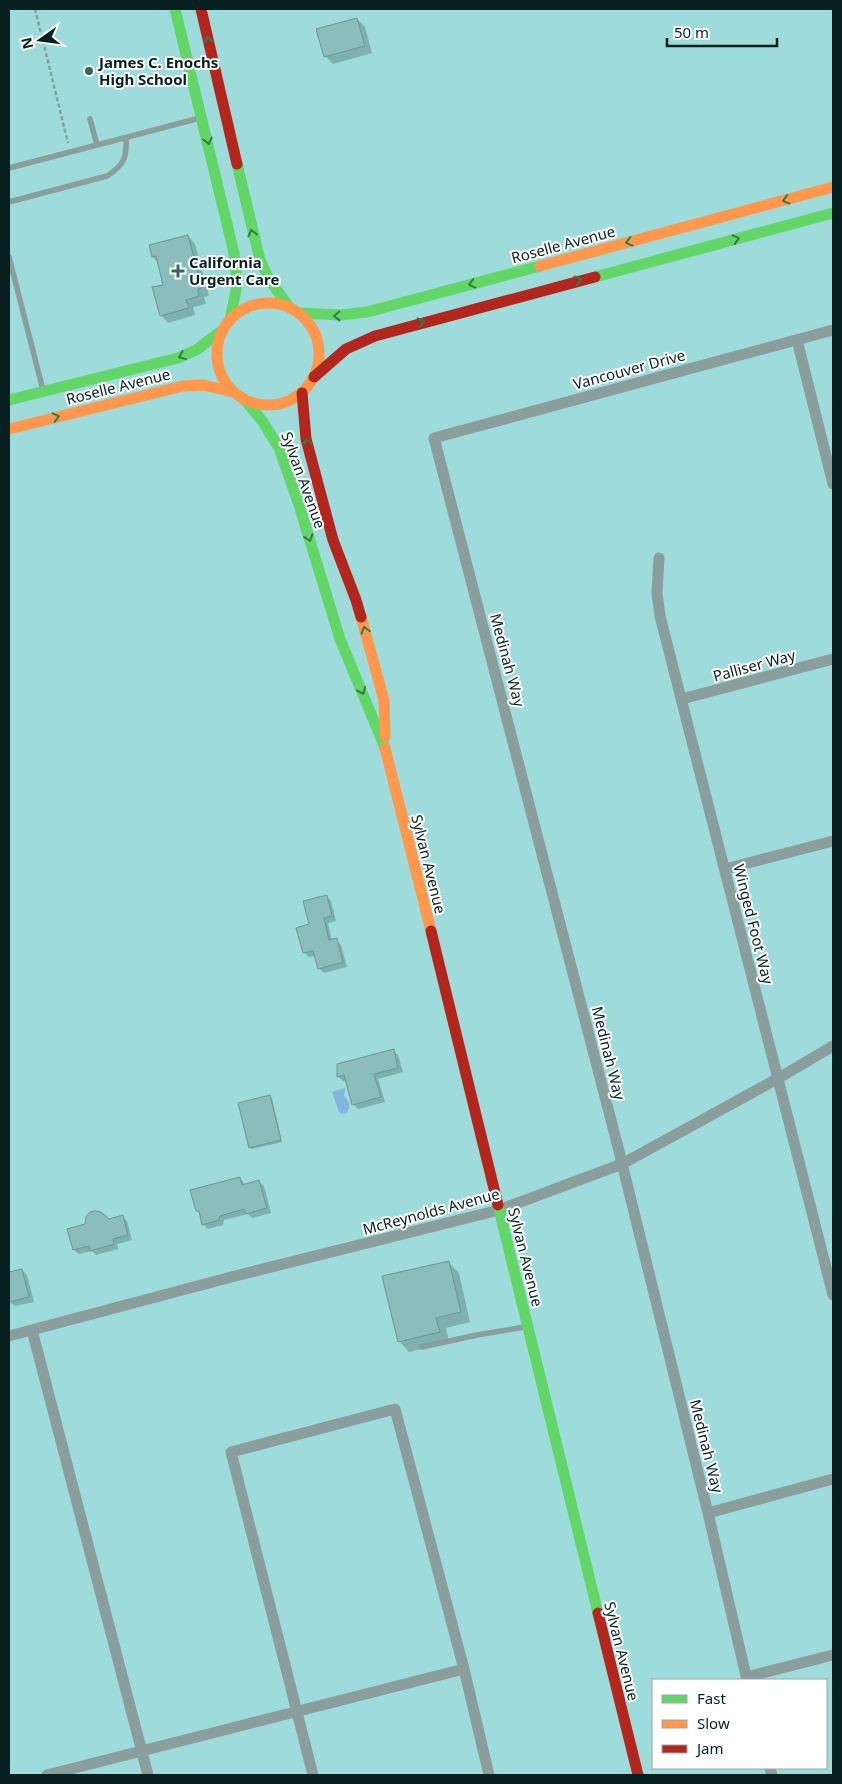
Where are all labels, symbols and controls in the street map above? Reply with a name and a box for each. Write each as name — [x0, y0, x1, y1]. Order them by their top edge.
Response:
north arrow — [15, 15, 65, 65]
scale bar — [667, 15, 777, 47]
text: 50 m — [674, 22, 709, 42]
text: N — [16, 35, 37, 51]
one-way arrow — [203, 36, 214, 45]
place label: James C. Enochs High School — [97, 52, 218, 89]
marker: James C. Enochs High School — [83, 65, 95, 77]
one-way arrow — [202, 136, 213, 145]
one-way arrow — [783, 194, 791, 204]
street label: Roselle Avenue — [509, 221, 617, 267]
one-way arrow — [247, 228, 258, 237]
one-way arrow — [731, 234, 740, 245]
one-way arrow — [626, 236, 634, 246]
place label: California Urgent Care — [189, 252, 280, 289]
marker: California Urgent Care — [171, 264, 185, 278]
one-way arrow — [574, 276, 582, 286]
one-way arrow — [469, 278, 477, 288]
one-way arrow — [332, 311, 340, 321]
one-way arrow — [417, 317, 426, 328]
street label: Vancouver Drive — [571, 344, 687, 394]
one-way arrow — [178, 350, 187, 360]
street label: Roselle Avenue — [64, 363, 172, 409]
one-way arrow — [52, 412, 61, 423]
street label: Sylvan Avenue — [277, 429, 331, 531]
one-way arrow — [302, 437, 313, 446]
one-way arrow — [304, 533, 314, 542]
street label: Medinah Way — [486, 611, 530, 709]
one-way arrow — [360, 627, 370, 635]
street label: Palliser Way — [711, 644, 798, 686]
one-way arrow — [356, 686, 366, 695]
street label: Sylvan Avenue — [407, 812, 451, 916]
street label: Winged Foot Way — [729, 862, 779, 986]
street label: Medinah Way — [588, 1004, 630, 1102]
street label: McReynolds Avenue — [360, 1183, 502, 1239]
street label: Sylvan Avenue — [504, 1205, 548, 1309]
street label: Medinah Way — [686, 1397, 728, 1495]
street label: Sylvan Avenue — [600, 1599, 644, 1703]
legend — [652, 1679, 827, 1769]
text: Fast — [697, 1688, 726, 1708]
text: Slow — [697, 1713, 730, 1733]
text: Jam — [695, 1738, 724, 1758]

